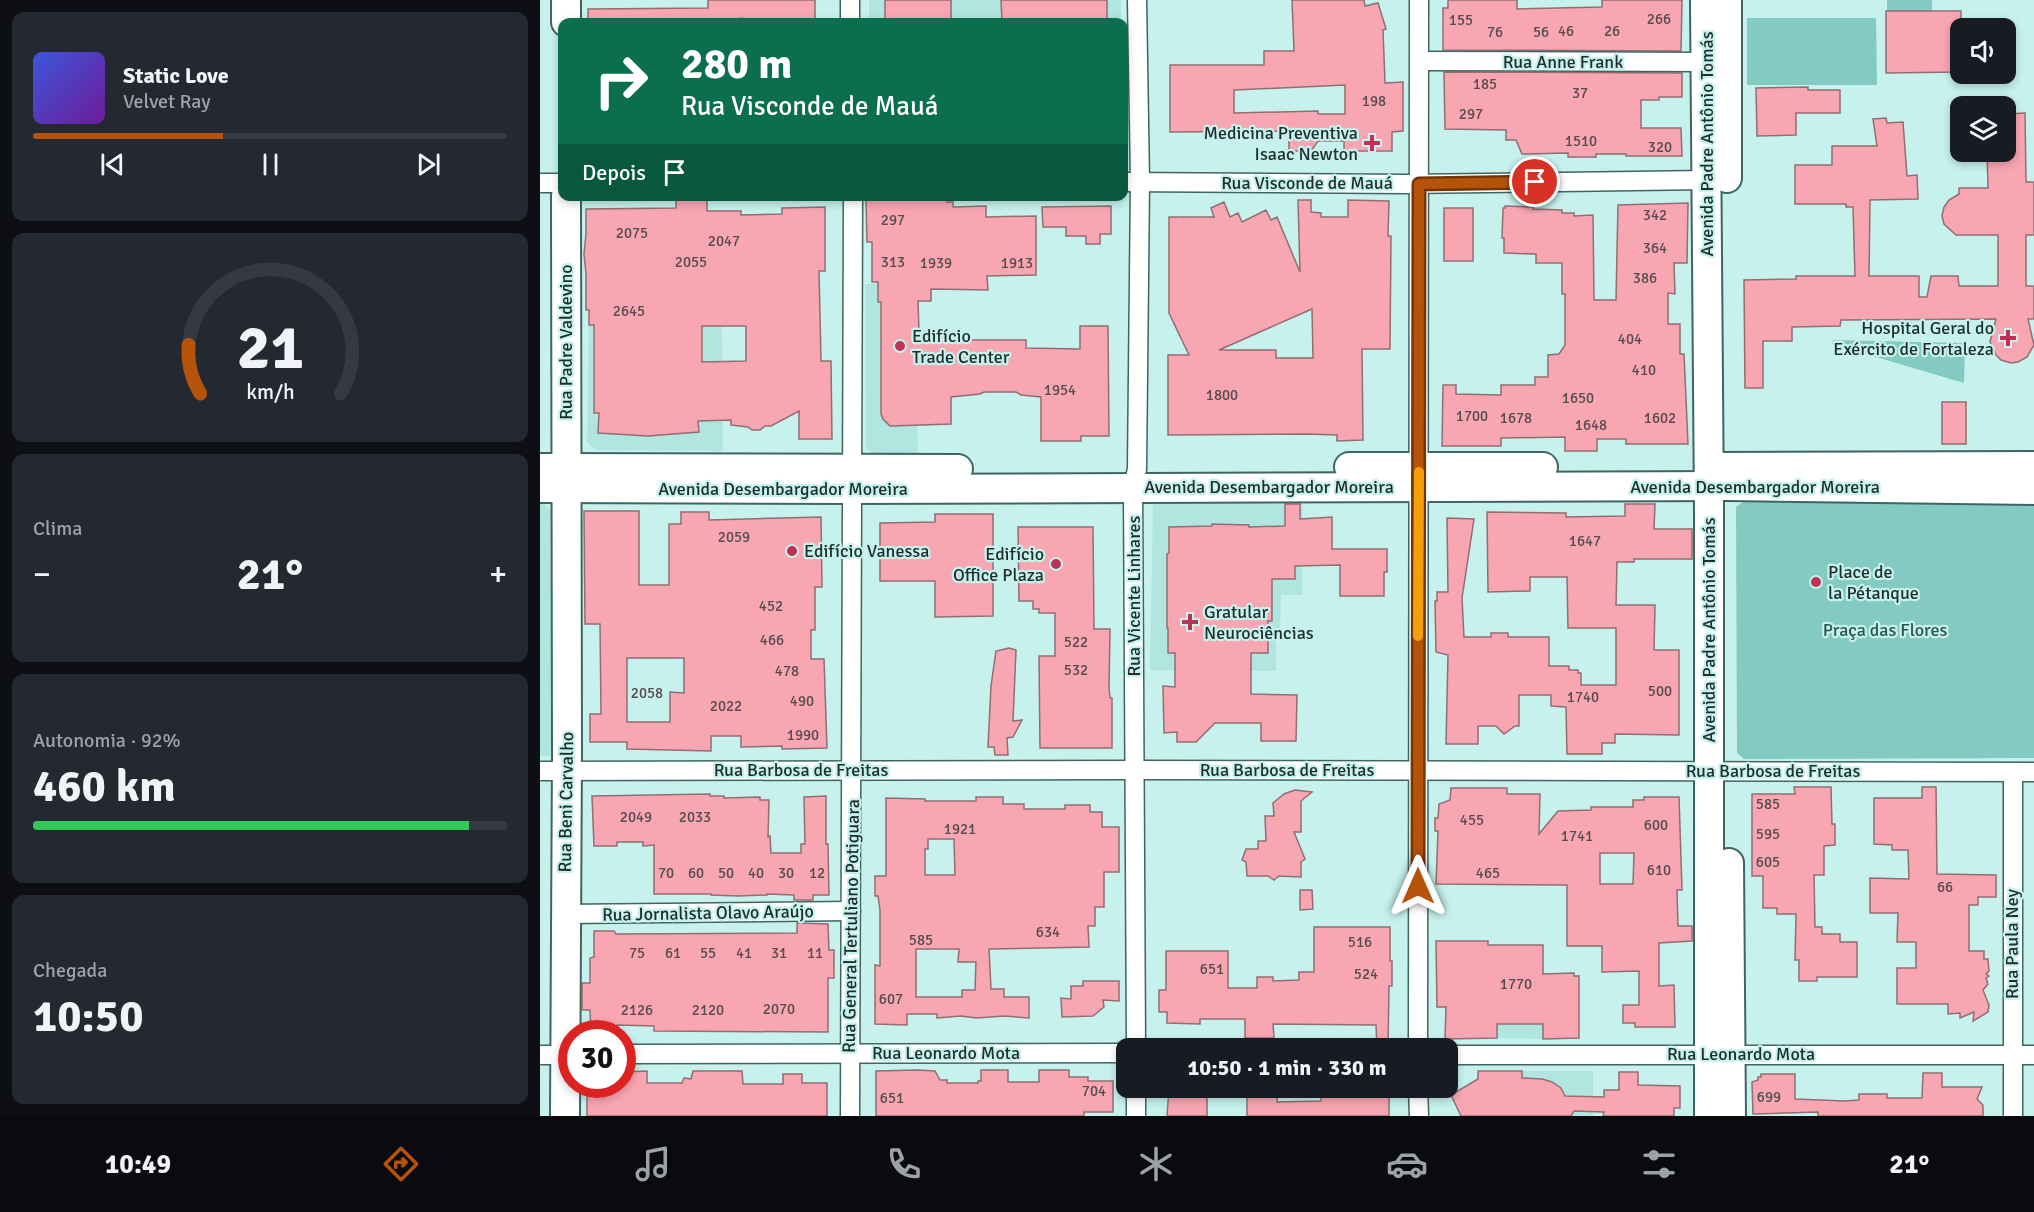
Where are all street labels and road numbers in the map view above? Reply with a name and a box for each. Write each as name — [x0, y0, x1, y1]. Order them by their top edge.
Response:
street label: Avenida Padre Antônio Tomás — [1696, 31, 1718, 257]
street label: Rua Anne Frank — [1503, 51, 1623, 73]
street label: Rua Visconde de Mauá — [1221, 172, 1393, 194]
street label: Rua Padre Valdevino — [555, 264, 577, 420]
street label: Avenida Desembargador Moreira — [1144, 476, 1394, 498]
street label: Avenida Desembargador Moreira — [1630, 476, 1880, 498]
street label: Avenida Desembargador Moreira — [658, 478, 908, 500]
street label: Rua Vicente Linhares — [1123, 516, 1145, 676]
street label: Avenida Padre Antônio Tomás — [1698, 517, 1720, 743]
street label: Rua Beni Carvalho — [554, 731, 578, 873]
street label: Rua Barbosa de Freitas — [714, 759, 888, 781]
street label: Rua Barbosa de Freitas — [1200, 759, 1374, 781]
street label: Rua Barbosa de Freitas — [1686, 760, 1860, 782]
street label: Rua General Tertuliano Potiguara — [838, 799, 864, 1053]
street label: Rua Paula Ney — [2001, 888, 2023, 999]
street label: Rua Jornalista Olavo Araújo — [602, 900, 814, 926]
street label: Rua Leonardo Mota — [872, 1042, 1020, 1064]
street label: Rua Leonardo Mota — [1667, 1043, 1815, 1065]

